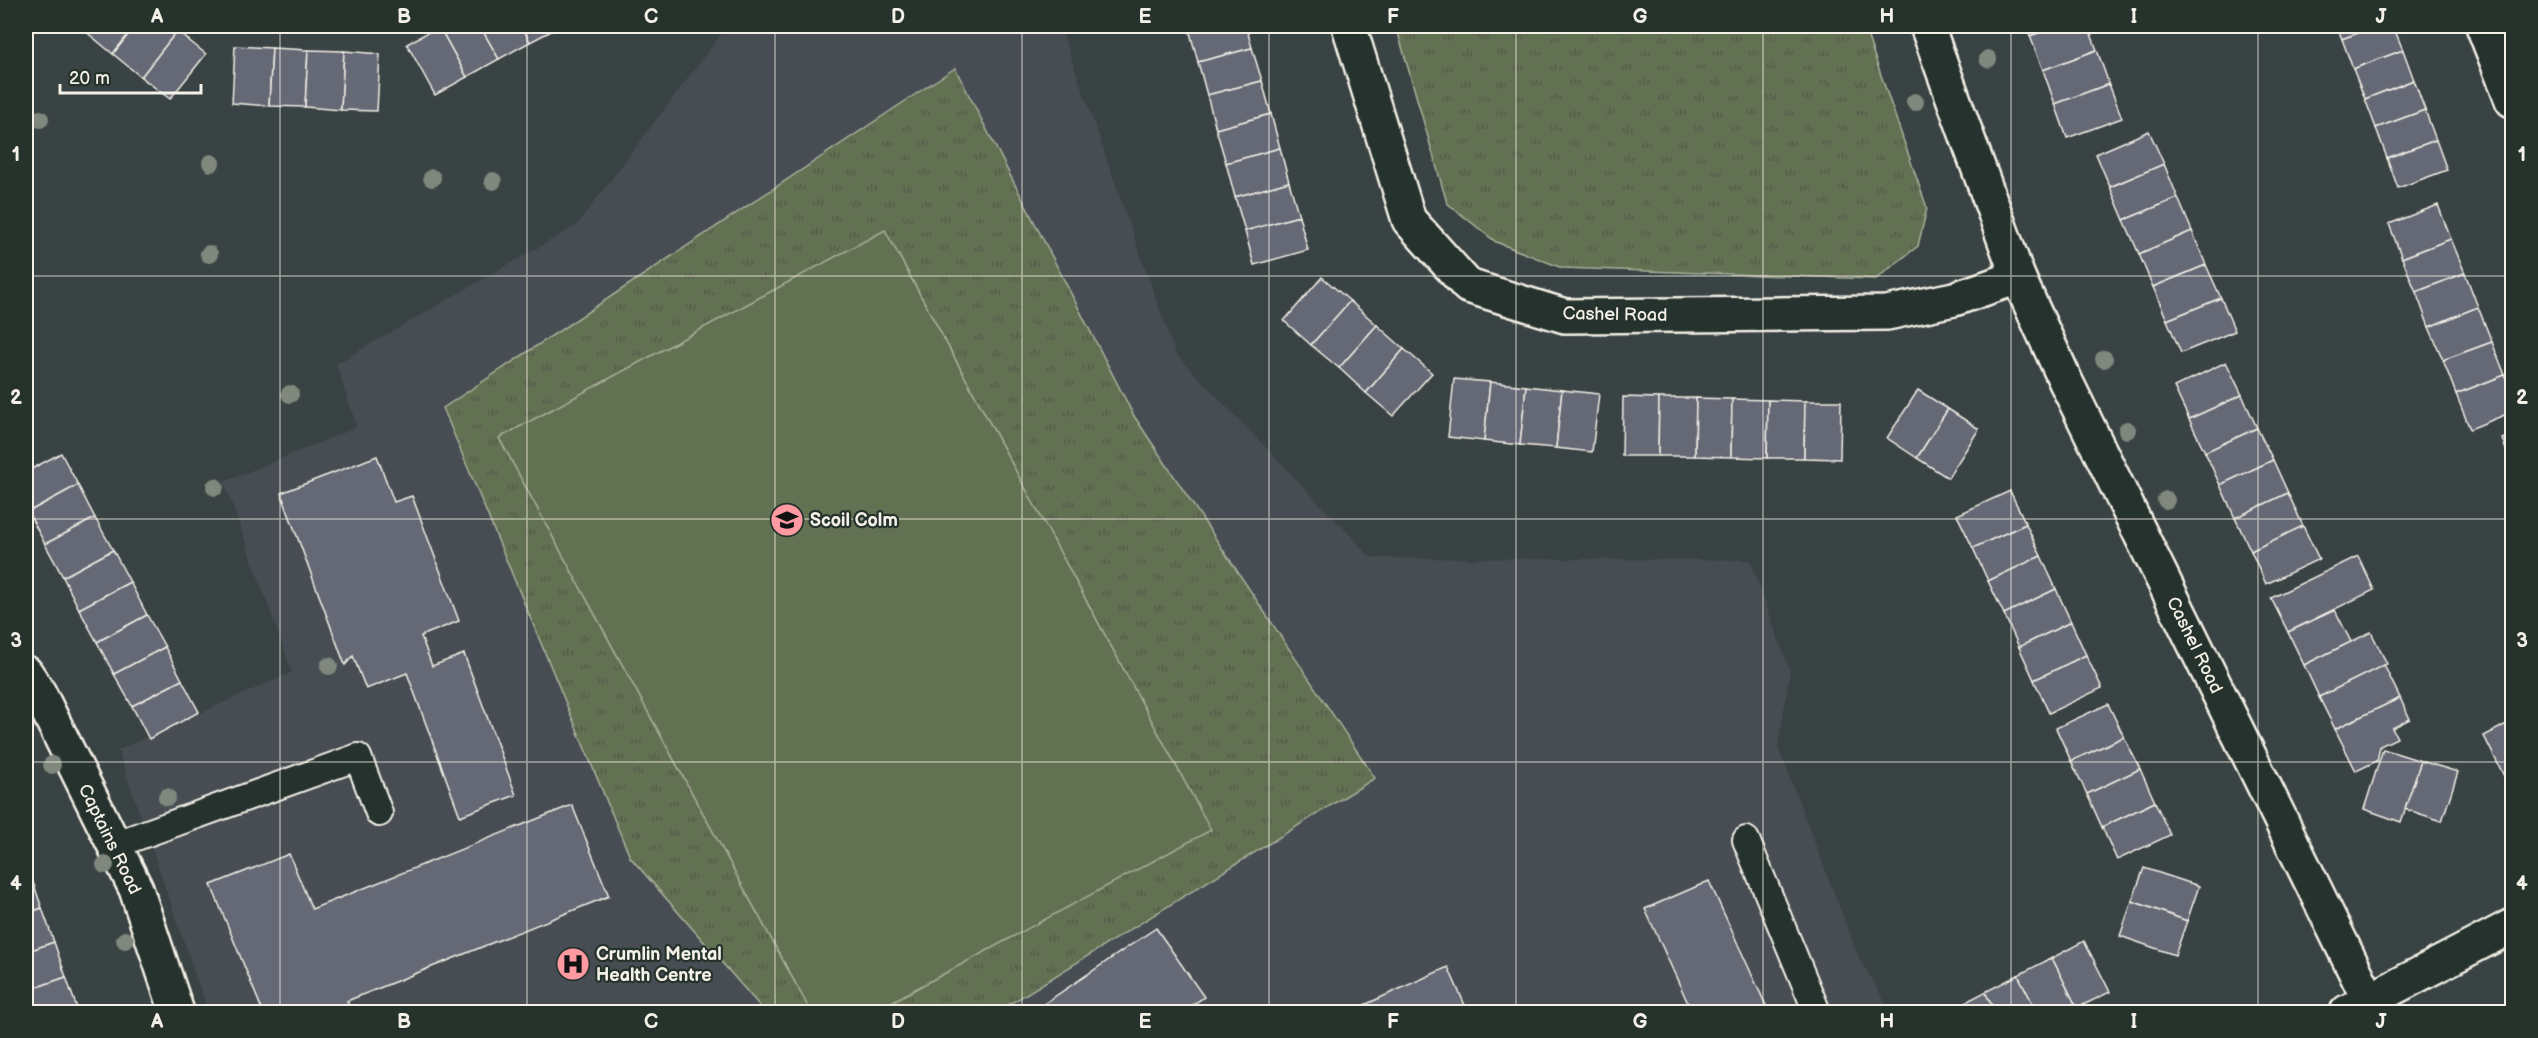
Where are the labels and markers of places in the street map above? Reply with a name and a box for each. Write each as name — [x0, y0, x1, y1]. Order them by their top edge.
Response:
school or university icon: Scoil Colm — [769, 502, 805, 538]
place label: Scoil Colm — [810, 510, 898, 531]
place label: Crumlin Mental Health Centre — [596, 944, 722, 986]
hospital icon: Crumlin Mental Health Centre — [555, 946, 591, 982]

